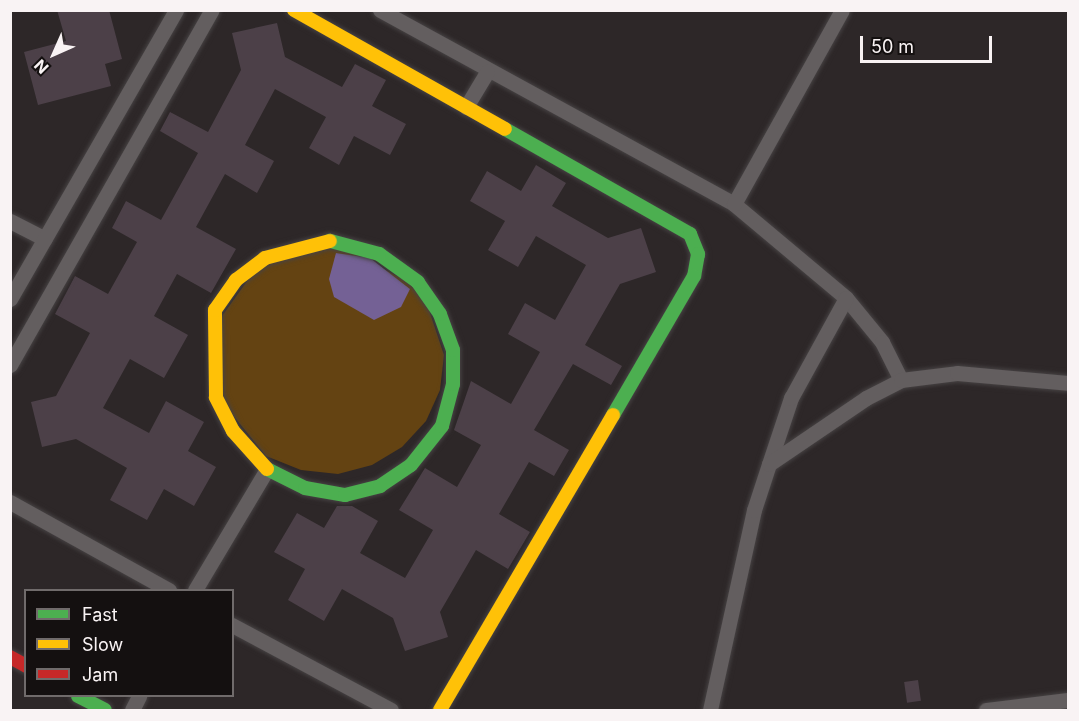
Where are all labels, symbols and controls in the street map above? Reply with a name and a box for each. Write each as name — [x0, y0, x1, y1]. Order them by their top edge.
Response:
north arrow — [24, 24, 84, 84]
scale bar — [863, 24, 995, 62]
text: 50 m — [871, 36, 914, 57]
text: N — [30, 55, 53, 78]
legend — [24, 589, 234, 697]
text: Fast — [82, 604, 118, 625]
text: Slow — [82, 634, 123, 655]
text: Jam — [82, 664, 118, 685]

